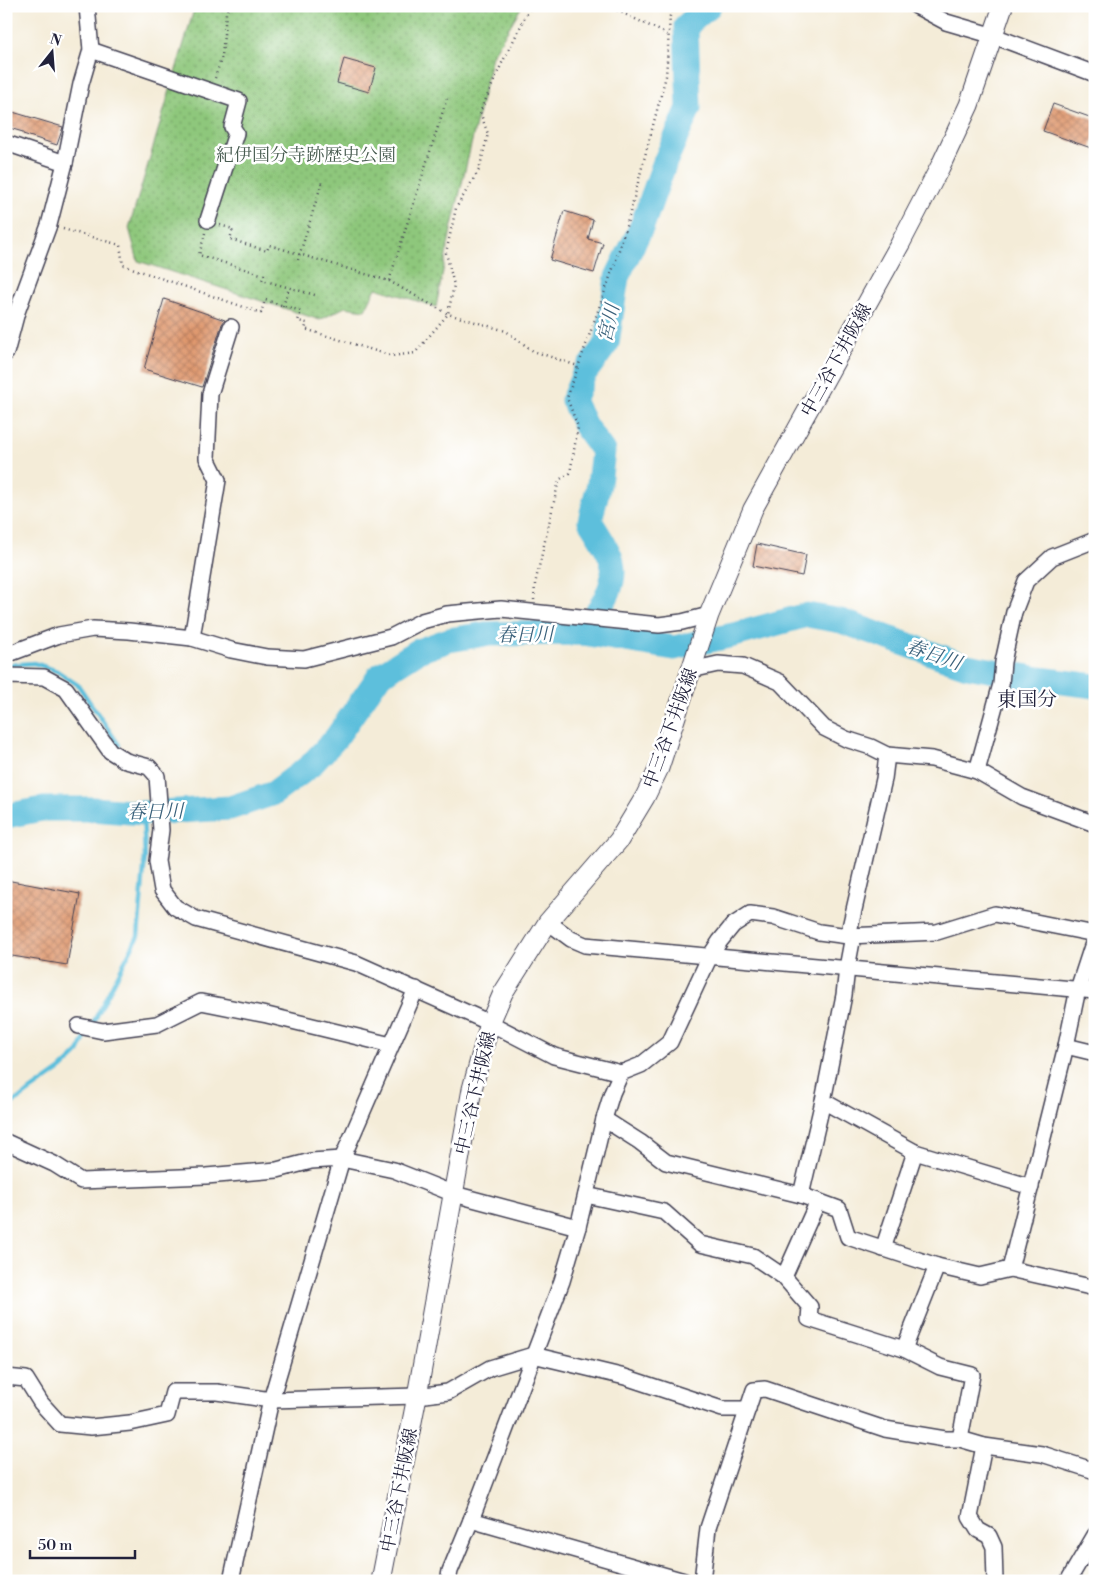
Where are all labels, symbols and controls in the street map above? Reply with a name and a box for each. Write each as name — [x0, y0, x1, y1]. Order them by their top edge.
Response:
north arrow — [28, 28, 78, 78]
text: N — [48, 30, 63, 51]
park label: 紀伊国分寺跡歴史公園 — [216, 144, 396, 167]
water label: 宮川 — [593, 300, 625, 344]
street label: 中三谷下井阪線 — [796, 300, 877, 421]
water label: 春日川 — [496, 622, 556, 647]
water label: 春日川 — [903, 634, 966, 676]
street label: 中三谷下井阪線 — [638, 665, 703, 791]
district label: 東国分 — [997, 688, 1057, 713]
water label: 春日川 — [126, 799, 186, 824]
street label: 中三谷下井阪線 — [450, 1029, 501, 1157]
street label: 中三谷下井阪線 — [376, 1426, 423, 1554]
scale bar — [30, 1527, 135, 1559]
text: 50 m — [38, 1536, 72, 1555]

